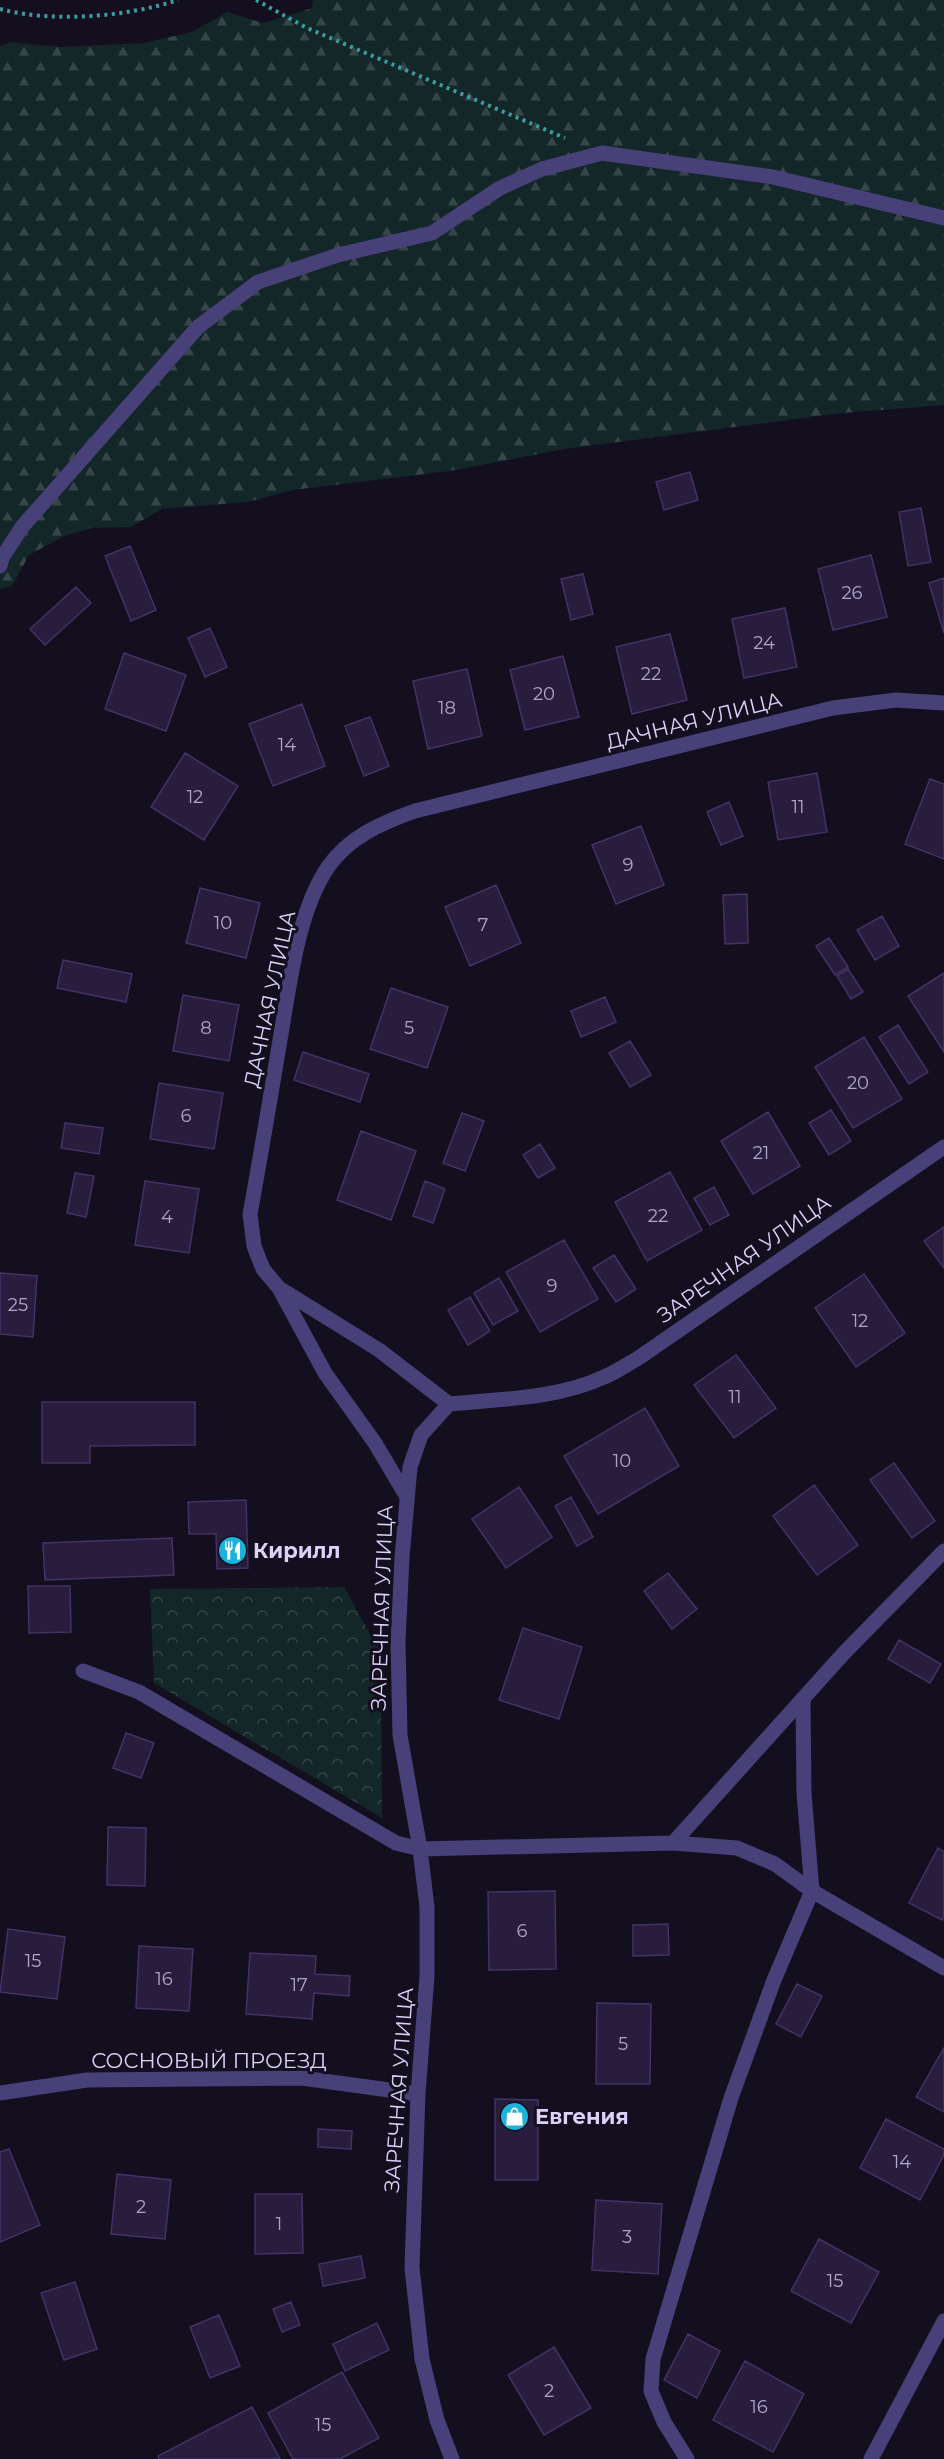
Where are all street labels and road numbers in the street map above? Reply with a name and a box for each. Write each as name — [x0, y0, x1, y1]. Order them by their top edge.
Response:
street label: ДАЧНАЯ УЛИЦА — [603, 686, 785, 754]
street label: ДАЧНАЯ УЛИЦА — [239, 908, 301, 1090]
street label: ЗАРЕЧНАЯ УЛИЦА — [652, 1189, 835, 1328]
street label: ЗАРЕЧНАЯ УЛИЦА — [365, 1504, 398, 1711]
street label: ЗАРЕЧНАЯ УЛИЦА — [379, 1986, 418, 2193]
street label: СОСНОВЫЙ ПРОЕЗД — [91, 2048, 327, 2073]

